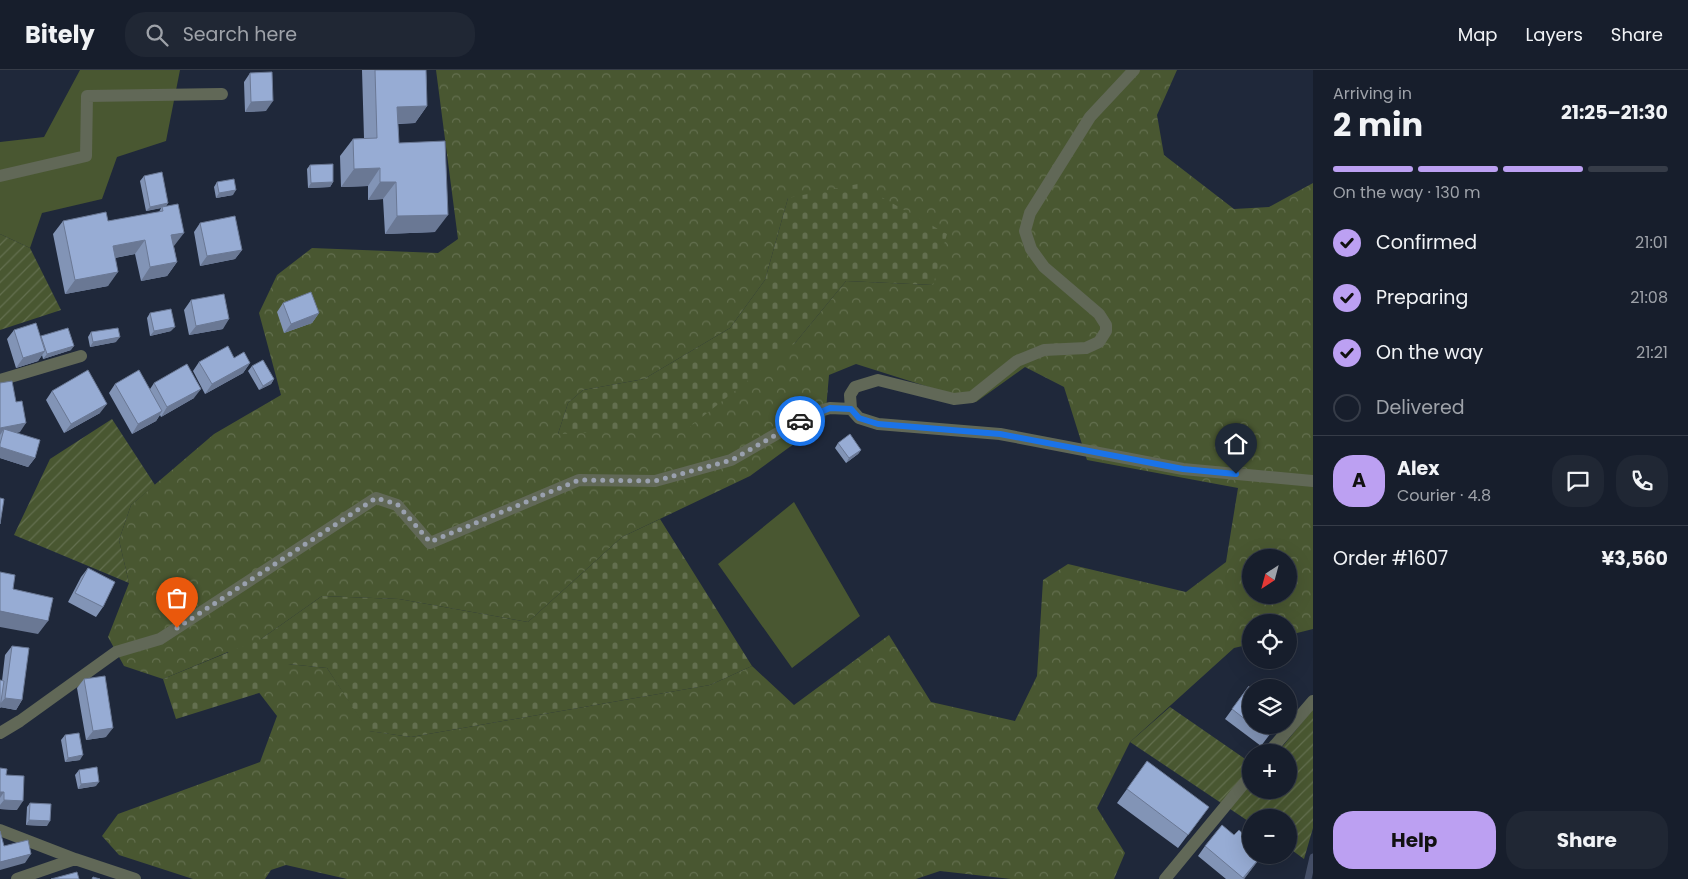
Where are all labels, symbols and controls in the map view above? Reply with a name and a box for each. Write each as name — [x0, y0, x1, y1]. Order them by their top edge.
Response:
search box — [125, 12, 475, 57]
text: Bitely — [25, 18, 95, 51]
icon: search — [143, 21, 171, 49]
text: Search here — [183, 21, 297, 48]
text: Map — [1458, 22, 1498, 47]
text: Layers — [1526, 22, 1583, 47]
text: Share — [1611, 22, 1663, 47]
text: Arriving in — [1333, 82, 1412, 105]
text: 21:25–21:30 — [1561, 99, 1668, 126]
text: 2 min — [1333, 102, 1423, 147]
text: On the way · 130 m — [1333, 181, 1481, 204]
icon: check — [1333, 229, 1361, 257]
text: Confirmed — [1376, 229, 1477, 256]
text: 21:01 — [1635, 231, 1668, 254]
icon: check — [1333, 284, 1361, 312]
text: Preparing — [1376, 284, 1468, 311]
text: 21:08 — [1630, 286, 1668, 309]
icon: check — [1333, 339, 1361, 367]
text: On the way — [1376, 339, 1483, 366]
text: 21:21 — [1636, 341, 1668, 364]
text: Delivered — [1376, 394, 1465, 421]
courier — [775, 396, 825, 446]
icon: car — [786, 407, 814, 435]
pin — [1215, 423, 1257, 474]
icon: home — [1222, 430, 1250, 458]
text: Alex — [1397, 455, 1439, 482]
button: chat — [1552, 455, 1604, 507]
button: phone — [1616, 455, 1668, 507]
text: A — [1352, 467, 1366, 494]
text: Courier · 4.8 — [1397, 484, 1491, 507]
text: Order #1607 — [1333, 545, 1448, 572]
text: ¥3,560 — [1601, 545, 1668, 572]
north arrow — [1242, 549, 1298, 604]
map controls — [1242, 549, 1297, 864]
pin — [156, 577, 198, 628]
icon: bag — [163, 584, 191, 612]
button: locate — [1242, 614, 1297, 669]
button: layers — [1242, 679, 1297, 734]
button: + — [1242, 744, 1297, 799]
button: − — [1242, 809, 1297, 864]
button: Help — [1333, 811, 1496, 869]
button: Share — [1506, 811, 1668, 869]

